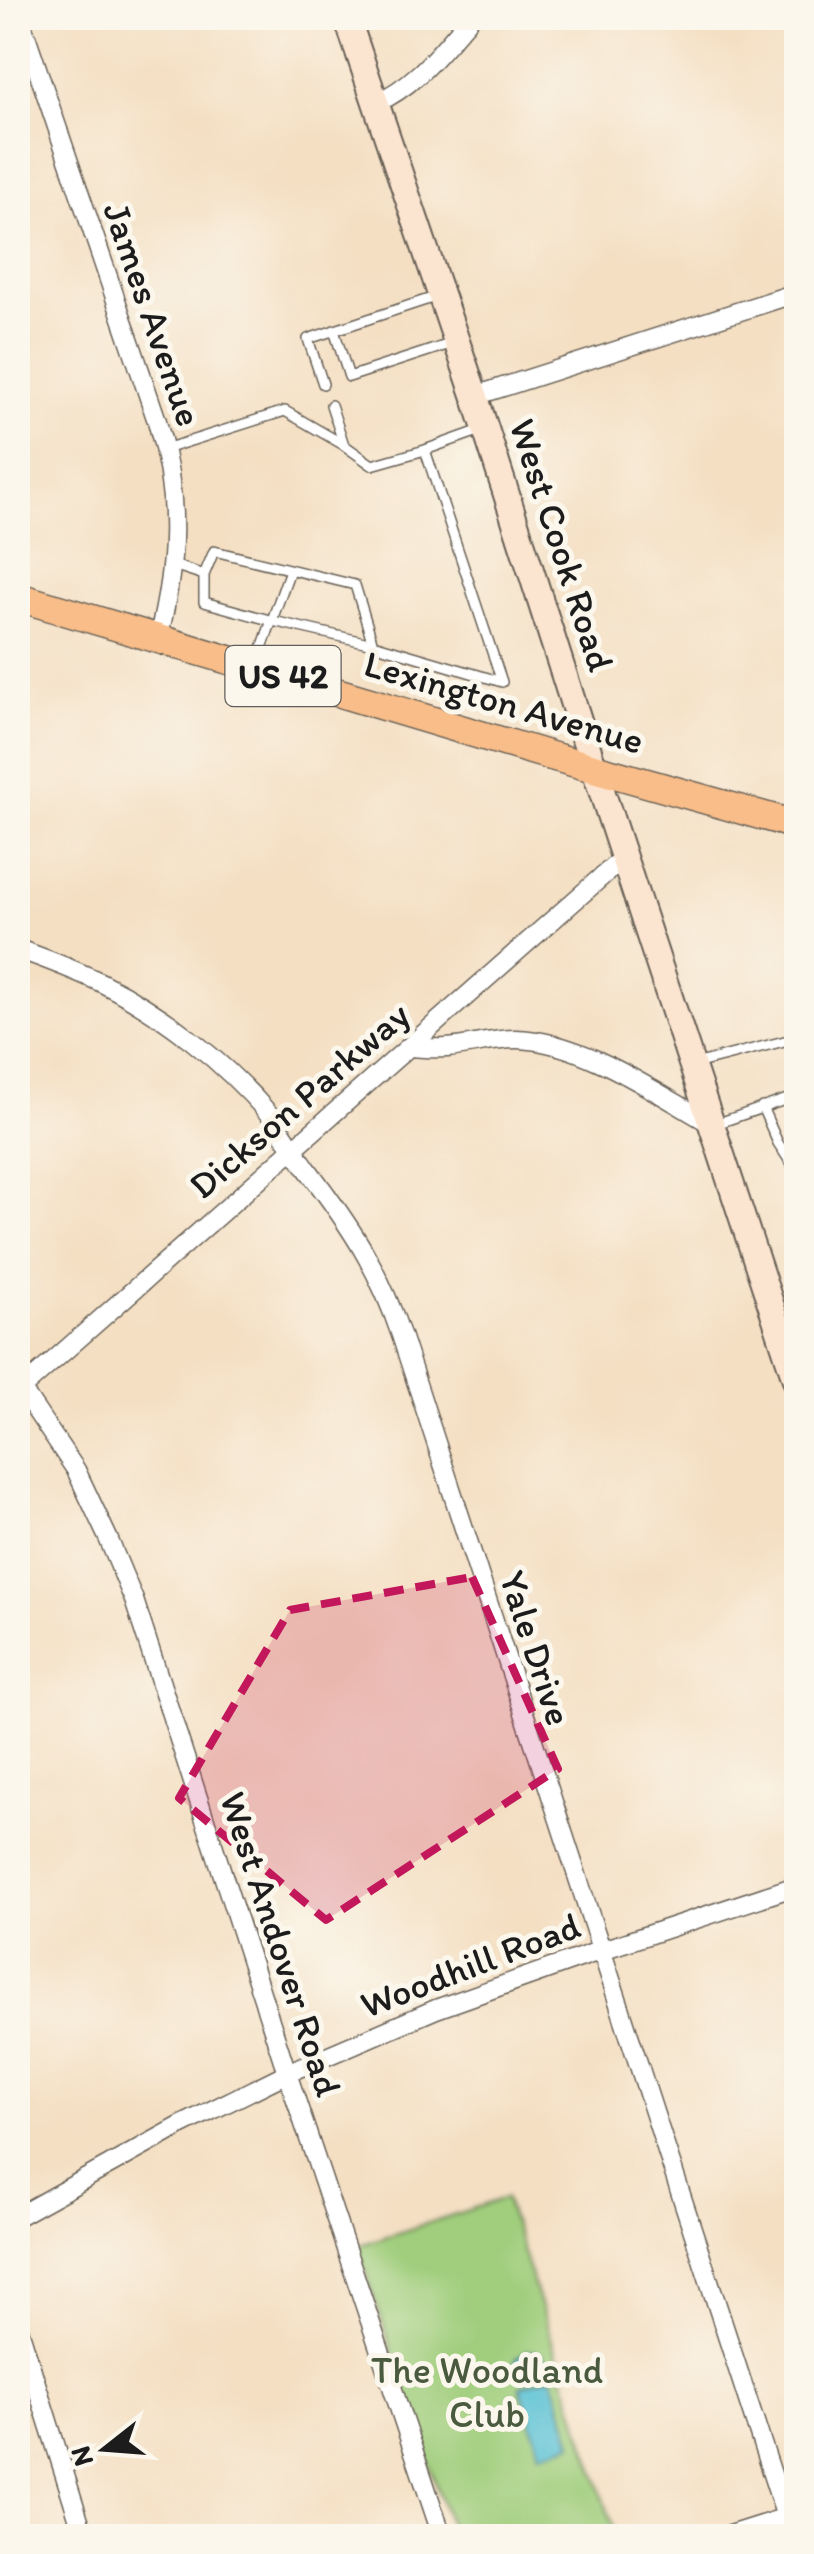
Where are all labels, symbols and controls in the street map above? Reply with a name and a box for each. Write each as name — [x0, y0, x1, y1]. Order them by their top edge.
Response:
street label: James Avenue — [93, 196, 213, 432]
street label: West Cook Road — [500, 413, 624, 677]
street label: Lexington Avenue — [359, 640, 649, 764]
road number: US 42 — [226, 646, 340, 706]
street label: Dickson Parkway — [179, 992, 419, 1208]
street label: Yale Drive — [489, 1565, 583, 1731]
street label: West Andover Road — [210, 1786, 352, 2102]
street label: Woodhill Road — [354, 1902, 586, 2028]
park label: The Woodland Club — [371, 2347, 603, 2437]
north arrow — [55, 2399, 155, 2499]
text: N — [62, 2442, 100, 2470]

